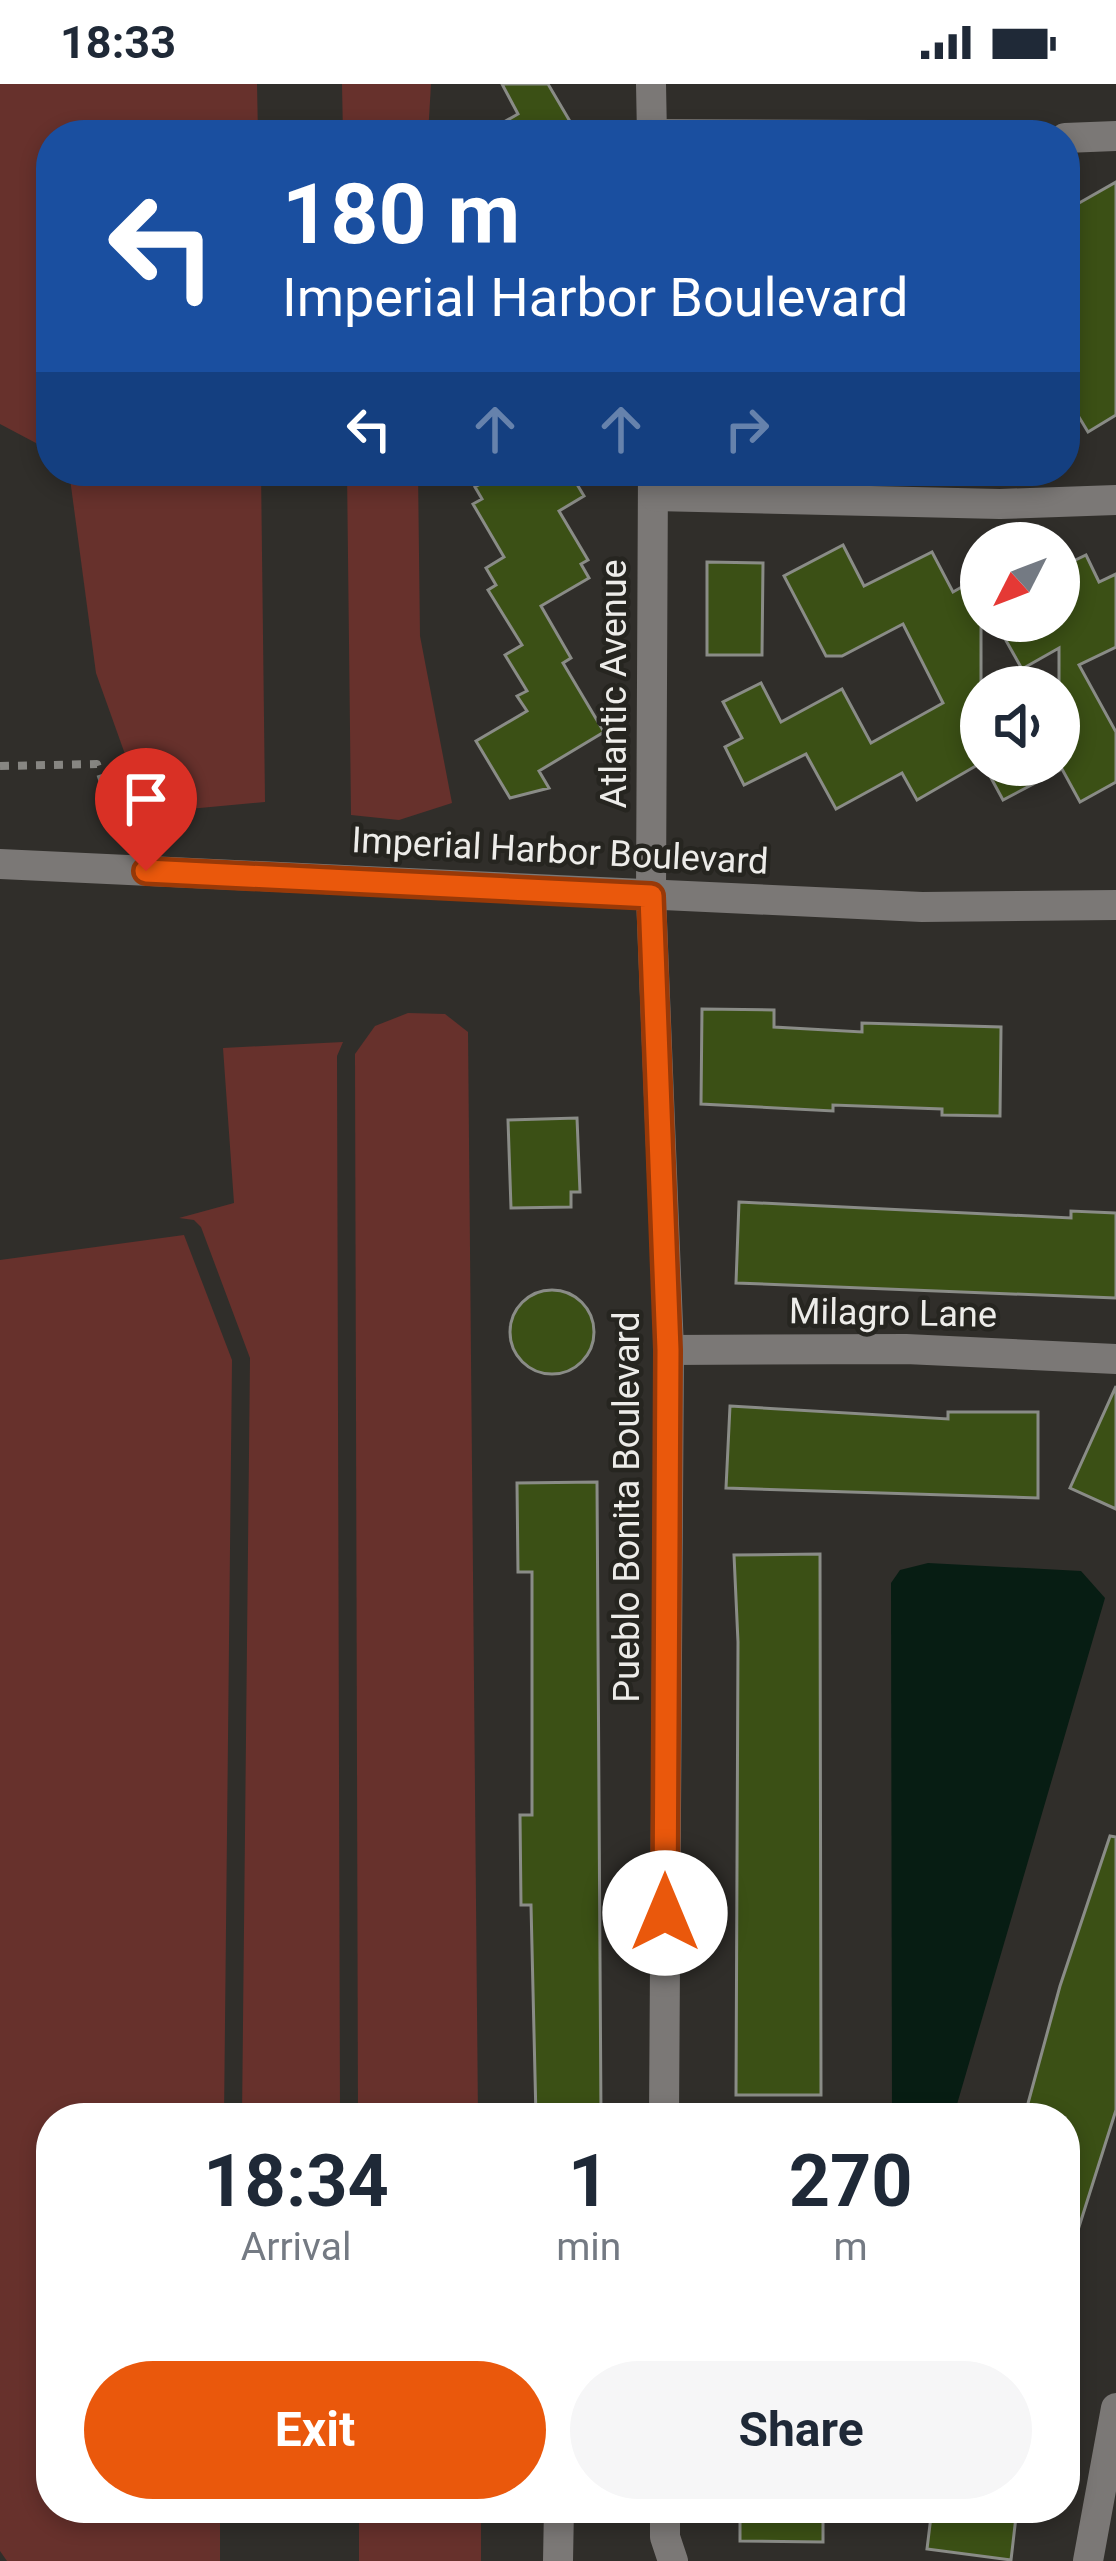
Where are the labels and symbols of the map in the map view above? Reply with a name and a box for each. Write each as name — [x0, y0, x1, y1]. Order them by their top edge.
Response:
north arrow — [960, 522, 1080, 642]
street label: Atlantic Avenue — [593, 559, 635, 809]
pin — [95, 748, 197, 871]
street label: Imperial Harbor Boulevard — [350, 819, 770, 883]
street label: Milagro Lane — [789, 1290, 997, 1336]
street label: Pueblo Bonita Boulevard — [606, 1311, 648, 1703]
position arrow — [602, 1850, 728, 1976]

